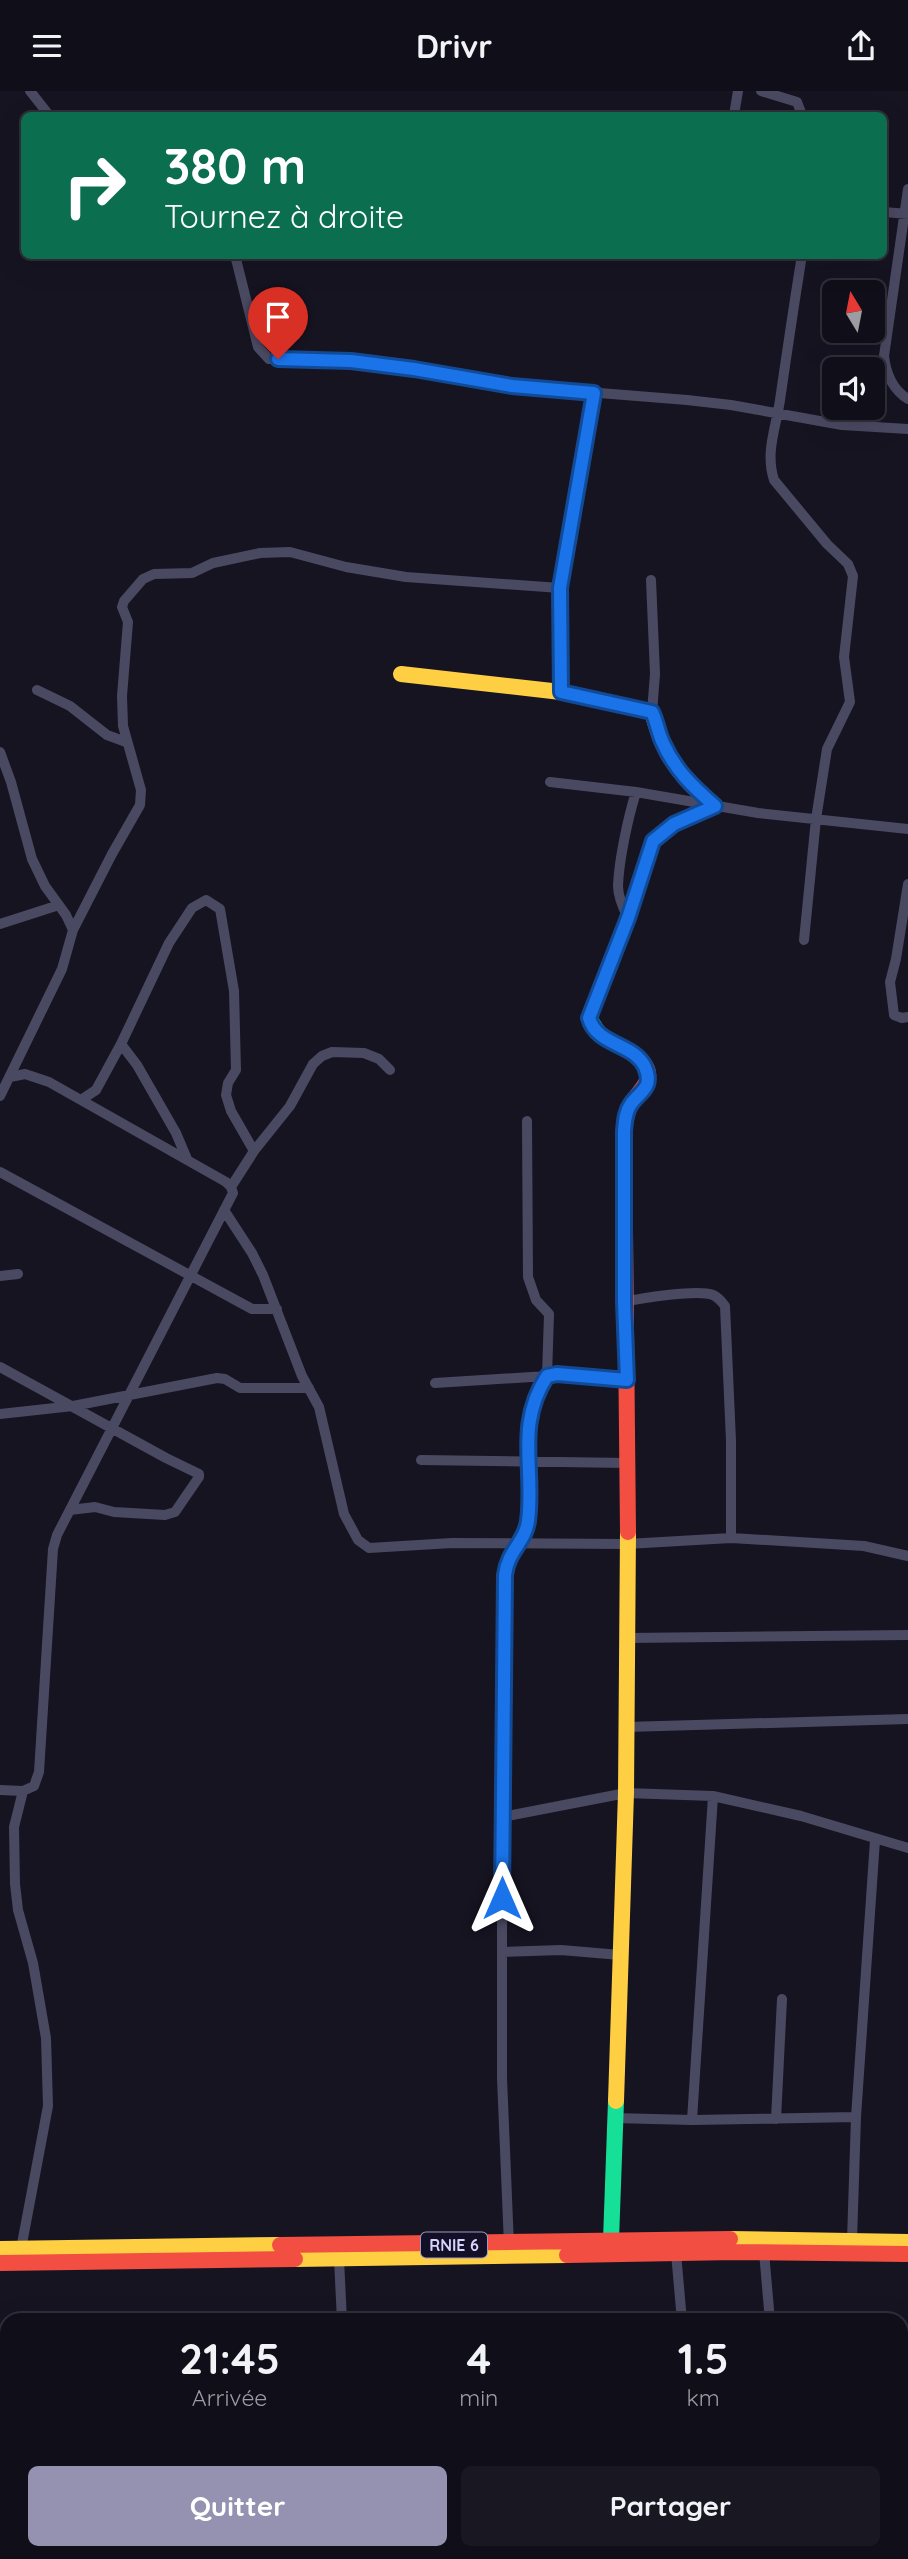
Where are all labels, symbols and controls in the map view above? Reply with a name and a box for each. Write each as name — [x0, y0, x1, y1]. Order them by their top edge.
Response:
text: Drivr — [416, 26, 492, 66]
icon: menu — [28, 27, 66, 65]
icon: share — [842, 27, 880, 65]
text: 380 m — [164, 135, 306, 196]
icon: right — [49, 140, 140, 231]
text: Tournez à droite — [164, 196, 404, 236]
north arrow — [822, 280, 886, 343]
map controls — [822, 280, 885, 420]
pin — [248, 287, 308, 359]
icon: arrive — [259, 298, 297, 336]
button: sound — [822, 357, 885, 420]
position arrow — [465, 1861, 539, 1935]
road number: RNIE 6 — [421, 2233, 487, 2257]
text: 21:45 — [179, 2332, 280, 2385]
text: 4 — [466, 2332, 491, 2385]
text: 1.5 — [678, 2332, 729, 2385]
text: Arrivée — [192, 2383, 267, 2412]
text: min — [459, 2383, 498, 2412]
text: km — [687, 2383, 720, 2412]
button: Quitter — [28, 2466, 447, 2546]
button: Partager — [461, 2466, 880, 2546]

